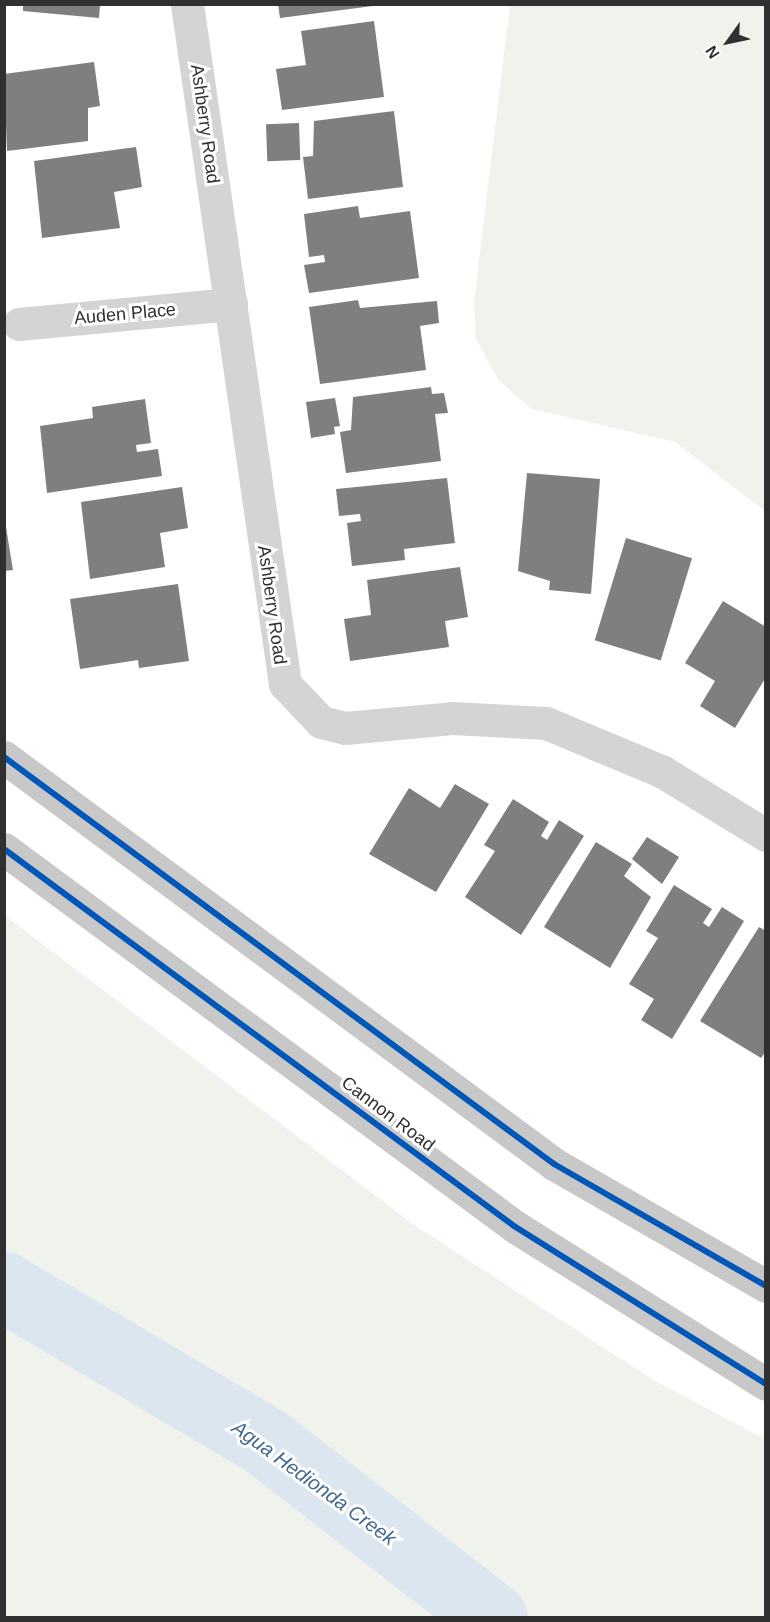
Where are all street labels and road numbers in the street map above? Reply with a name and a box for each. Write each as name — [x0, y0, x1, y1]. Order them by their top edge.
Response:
street label: Ashberry Road — [186, 63, 224, 185]
street label: Auden Place — [73, 299, 177, 329]
street label: Ashberry Road — [253, 544, 291, 666]
street label: Cannon Road — [337, 1072, 439, 1156]

